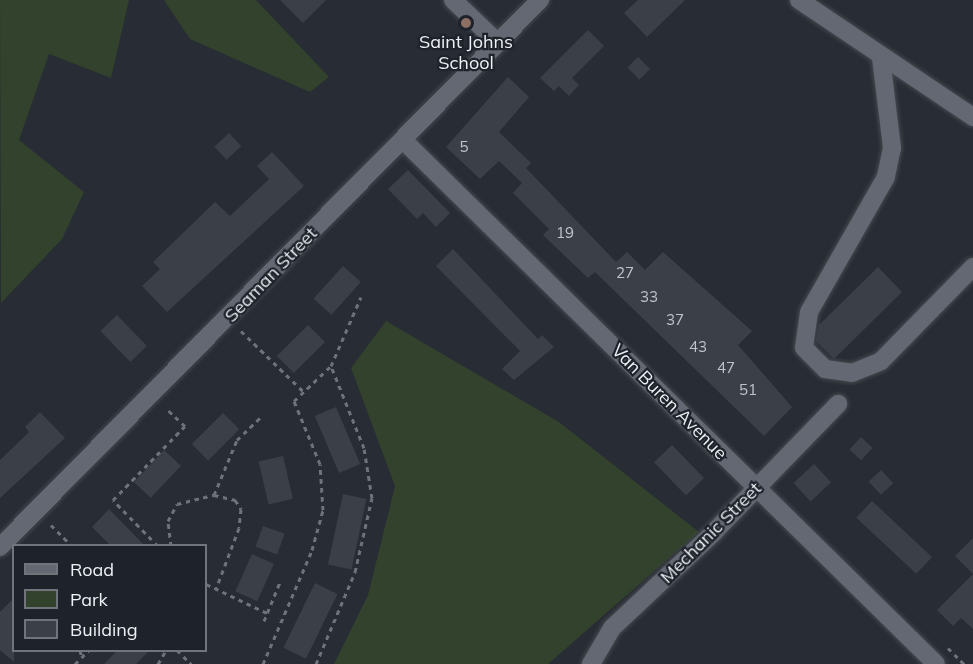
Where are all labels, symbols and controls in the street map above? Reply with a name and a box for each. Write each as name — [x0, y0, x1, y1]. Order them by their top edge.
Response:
marker: Saint Johns School — [459, 16, 473, 30]
place label: Saint Johns School — [419, 32, 513, 74]
house number: 5 — [460, 138, 468, 156]
street label: Seaman Street — [220, 223, 322, 327]
house number: 19 — [556, 224, 574, 242]
house number: 27 — [616, 264, 634, 282]
house number: 33 — [640, 288, 658, 306]
house number: 37 — [666, 311, 684, 329]
house number: 43 — [689, 338, 707, 356]
street label: Van Buren Avenue — [607, 340, 731, 464]
house number: 47 — [717, 359, 735, 377]
house number: 51 — [739, 381, 757, 399]
street label: Mechanic Street — [656, 478, 766, 588]
legend — [12, 544, 207, 652]
text: Road — [70, 558, 114, 581]
text: Park — [70, 588, 108, 611]
text: Building — [70, 618, 138, 641]

